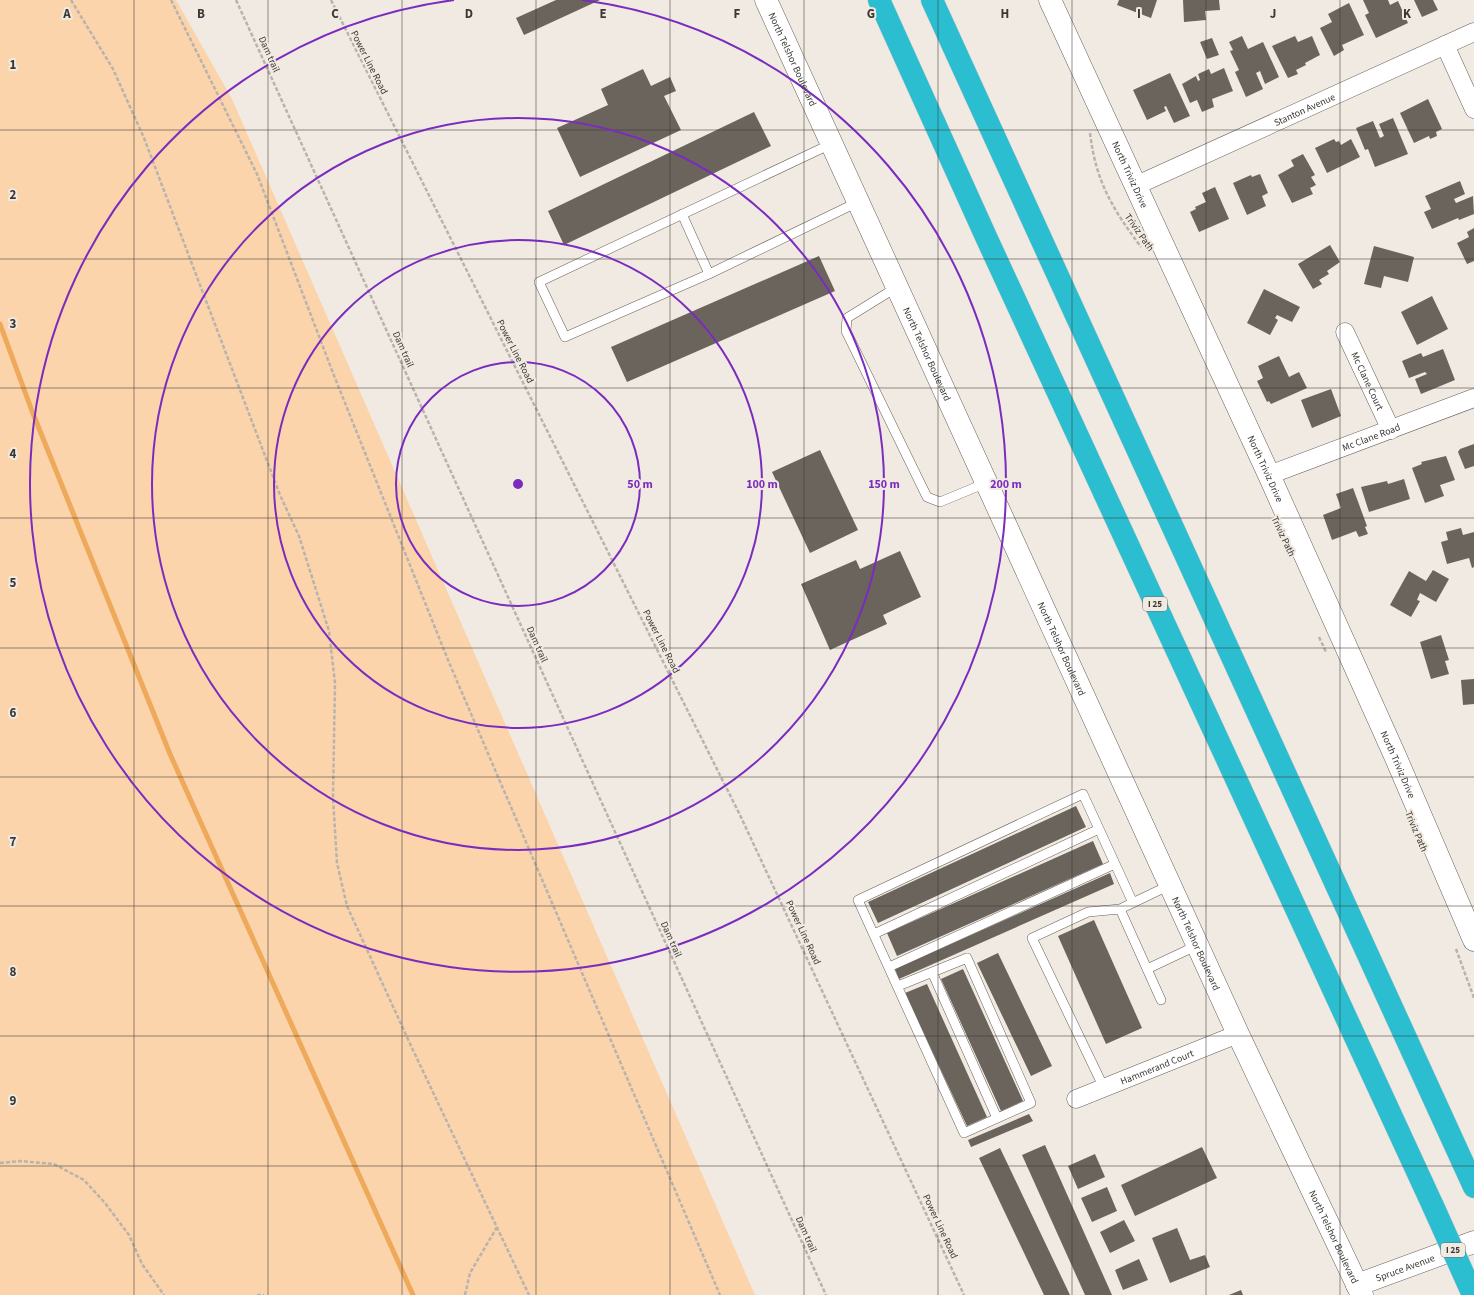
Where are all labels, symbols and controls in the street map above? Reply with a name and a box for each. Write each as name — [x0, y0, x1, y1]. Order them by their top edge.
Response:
text: A — [62, 5, 71, 23]
text: B — [197, 5, 205, 23]
text: C — [331, 5, 339, 23]
text: D — [465, 5, 473, 23]
text: E — [599, 5, 607, 23]
text: F — [734, 5, 741, 23]
text: G — [867, 5, 875, 23]
text: H — [1001, 5, 1009, 23]
text: I — [1137, 5, 1141, 23]
text: J — [1270, 5, 1276, 23]
text: K — [1403, 5, 1412, 23]
street label: North Telshor Boulevard — [765, 10, 820, 109]
street label: Power Line Road — [347, 28, 391, 97]
street label: Dam trail — [255, 34, 283, 75]
text: 1 — [10, 56, 17, 74]
street label: Stanton Avenue — [1272, 90, 1338, 130]
street label: North Triviz Drive — [1108, 139, 1151, 211]
text: 2 — [10, 186, 17, 204]
street label: Triviz Path — [1121, 211, 1157, 254]
street label: North Telshor Boulevard — [899, 305, 954, 404]
text: 3 — [10, 315, 17, 333]
street label: Power Line Road — [493, 317, 537, 386]
street label: Dam trail — [389, 329, 417, 370]
street label: Mc Clane Court — [1347, 350, 1387, 413]
street label: Mc Clane Road — [1340, 420, 1402, 455]
street label: North Triviz Drive — [1244, 433, 1286, 505]
text: 4 — [10, 445, 17, 463]
text: 50 m — [627, 476, 653, 493]
text: 100 m — [746, 476, 778, 493]
text: 150 m — [868, 476, 900, 493]
text: 200 m — [990, 476, 1022, 493]
centre of rings — [511, 477, 525, 491]
street label: Triviz Path — [1268, 514, 1299, 559]
text: 5 — [10, 574, 17, 592]
road number: I 25 — [1143, 597, 1167, 611]
street label: North Telshor Boulevard — [1034, 600, 1089, 698]
street label: Power Line Road — [639, 607, 683, 676]
street label: Dam trail — [523, 624, 551, 665]
text: 6 — [10, 704, 17, 722]
street label: North Triviz Drive — [1377, 729, 1418, 801]
street label: Triviz Path — [1401, 809, 1431, 854]
text: 7 — [10, 833, 17, 851]
street label: North Telshor Boulevard — [1168, 895, 1223, 993]
street label: Power Line Road — [782, 898, 824, 967]
street label: Dam trail — [657, 919, 685, 960]
text: 8 — [10, 963, 17, 981]
street label: Hammerand Court — [1118, 1046, 1196, 1089]
text: 9 — [10, 1092, 17, 1110]
street label: North Telshor Boulevard — [1305, 1188, 1362, 1286]
street label: Power Line Road — [919, 1192, 961, 1261]
street label: Dam trail — [792, 1214, 820, 1255]
road number: I 25 — [1441, 1243, 1465, 1257]
street label: Spruce Avenue — [1374, 1251, 1437, 1286]

